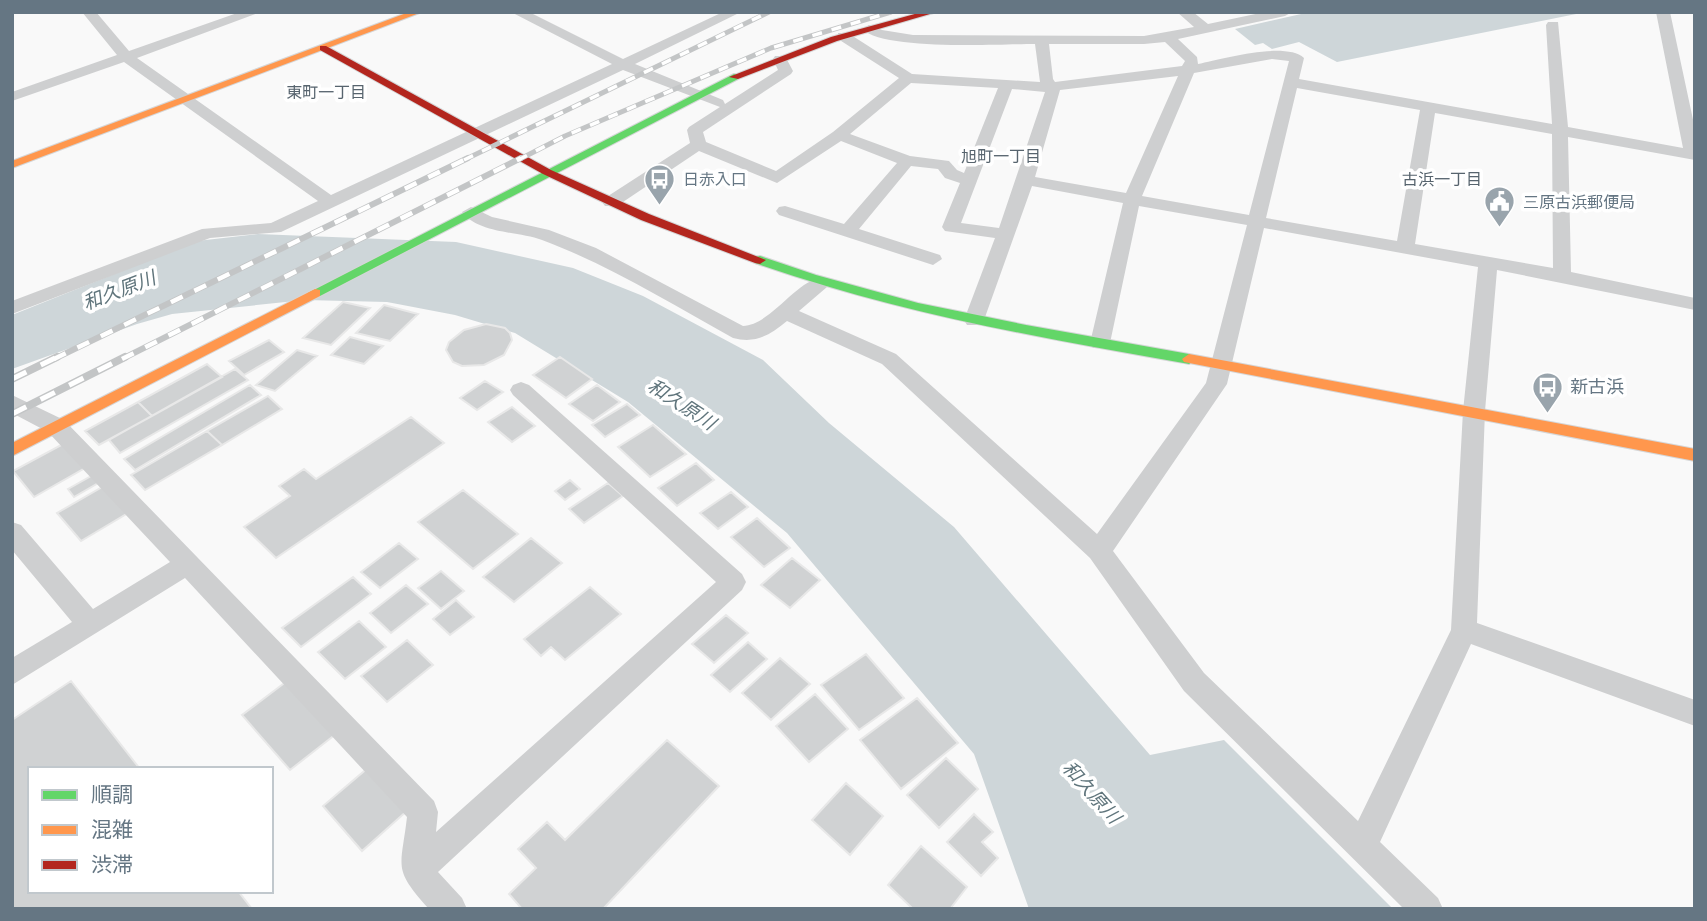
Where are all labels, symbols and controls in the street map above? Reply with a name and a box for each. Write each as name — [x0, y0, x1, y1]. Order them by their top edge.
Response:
district label: 東町一丁目 — [286, 82, 366, 102]
district label: 旭町一丁目 — [961, 146, 1041, 166]
bus stop icon: 日赤入口 — [643, 162, 677, 206]
place label: 日赤入口 — [683, 169, 747, 189]
district label: 古浜一丁目 — [1402, 169, 1482, 189]
public building icon: 三原古浜郵便局 — [1483, 185, 1517, 229]
place label: 三原古浜郵便局 — [1523, 192, 1635, 212]
water label: 和久原川 — [79, 264, 161, 315]
bus stop icon: 新古浜 — [1530, 370, 1564, 414]
water label: 和久原川 — [644, 373, 722, 436]
place label: 新古浜 — [1570, 375, 1624, 398]
water label: 和久原川 — [1058, 756, 1128, 830]
legend — [28, 767, 273, 893]
text: 順調 — [91, 781, 133, 807]
text: 混雑 — [91, 816, 133, 842]
text: 渋滞 — [91, 851, 133, 877]

